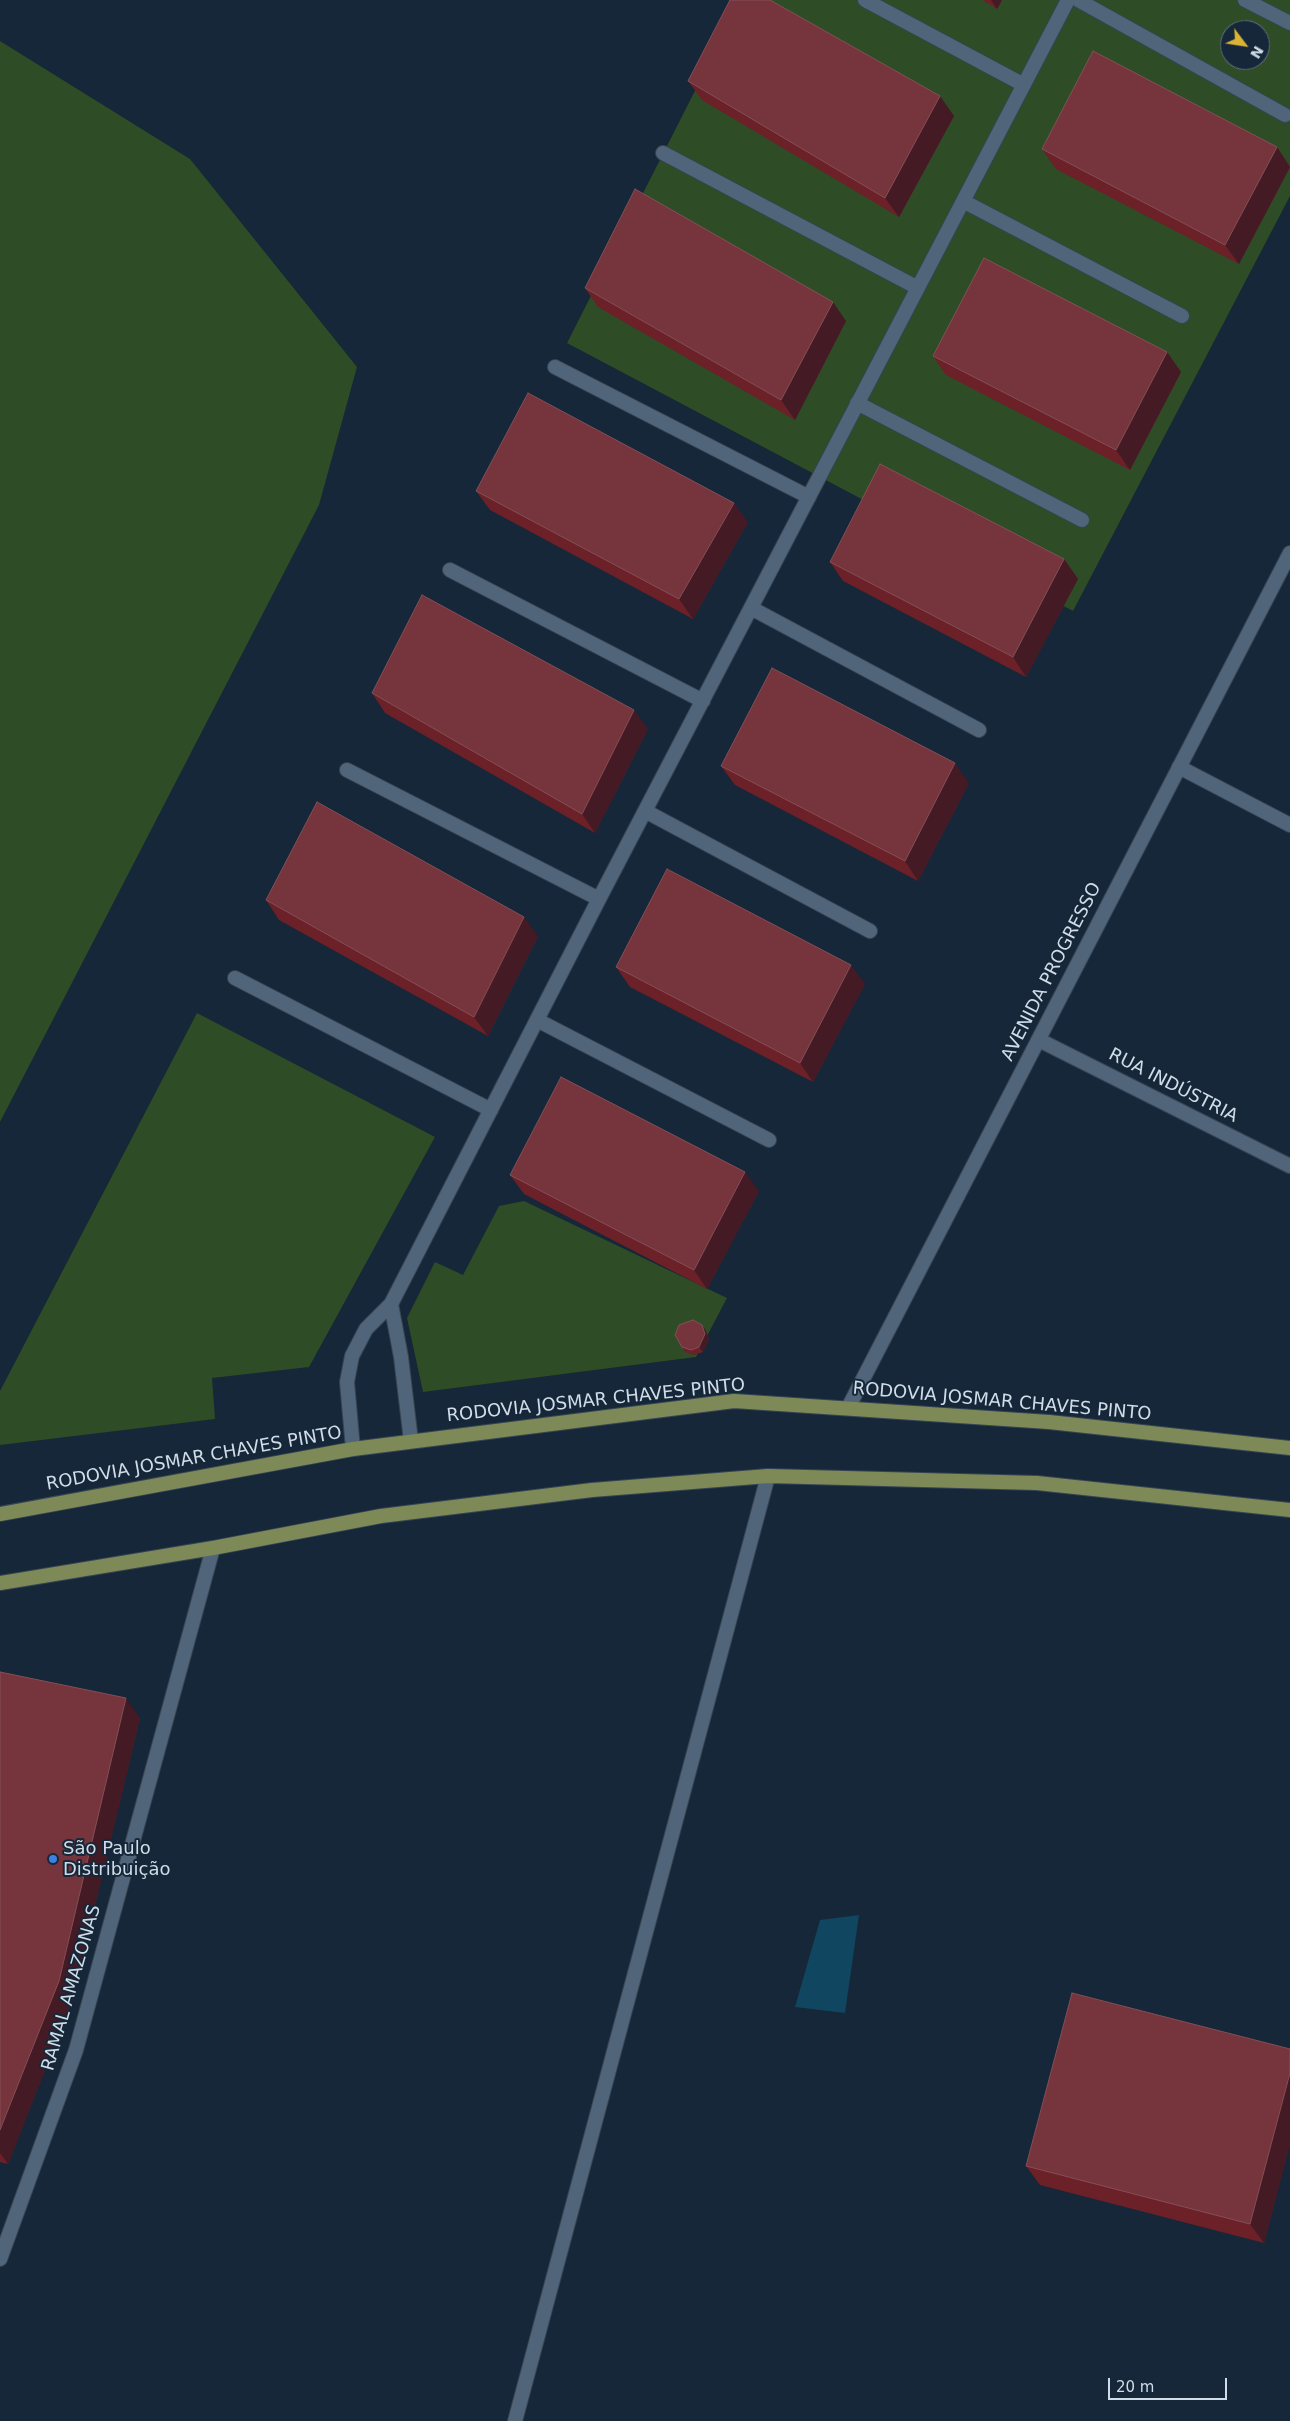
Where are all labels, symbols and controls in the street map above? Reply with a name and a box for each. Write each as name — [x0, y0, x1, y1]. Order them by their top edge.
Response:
north arrow — [1220, 20, 1270, 70]
text: N — [1247, 43, 1267, 61]
street label: AVENIDA PROGRESSO — [998, 879, 1106, 1065]
street label: RUA INDÚSTRIA — [1105, 1044, 1241, 1128]
street label: RODOVIA JOSMAR CHAVES PINTO — [446, 1375, 746, 1427]
street label: RODOVIA JOSMAR CHAVES PINTO — [852, 1378, 1152, 1426]
street label: RODOVIA JOSMAR CHAVES PINTO — [44, 1422, 344, 1496]
place label: São Paulo Distribuição — [63, 1838, 170, 1880]
marker: São Paulo Distribuição — [47, 1853, 59, 1865]
street label: RAMAL AMAZONAS — [38, 1903, 106, 2073]
scale bar — [1110, 2368, 1229, 2400]
text: 20 m — [1116, 2378, 1154, 2396]

